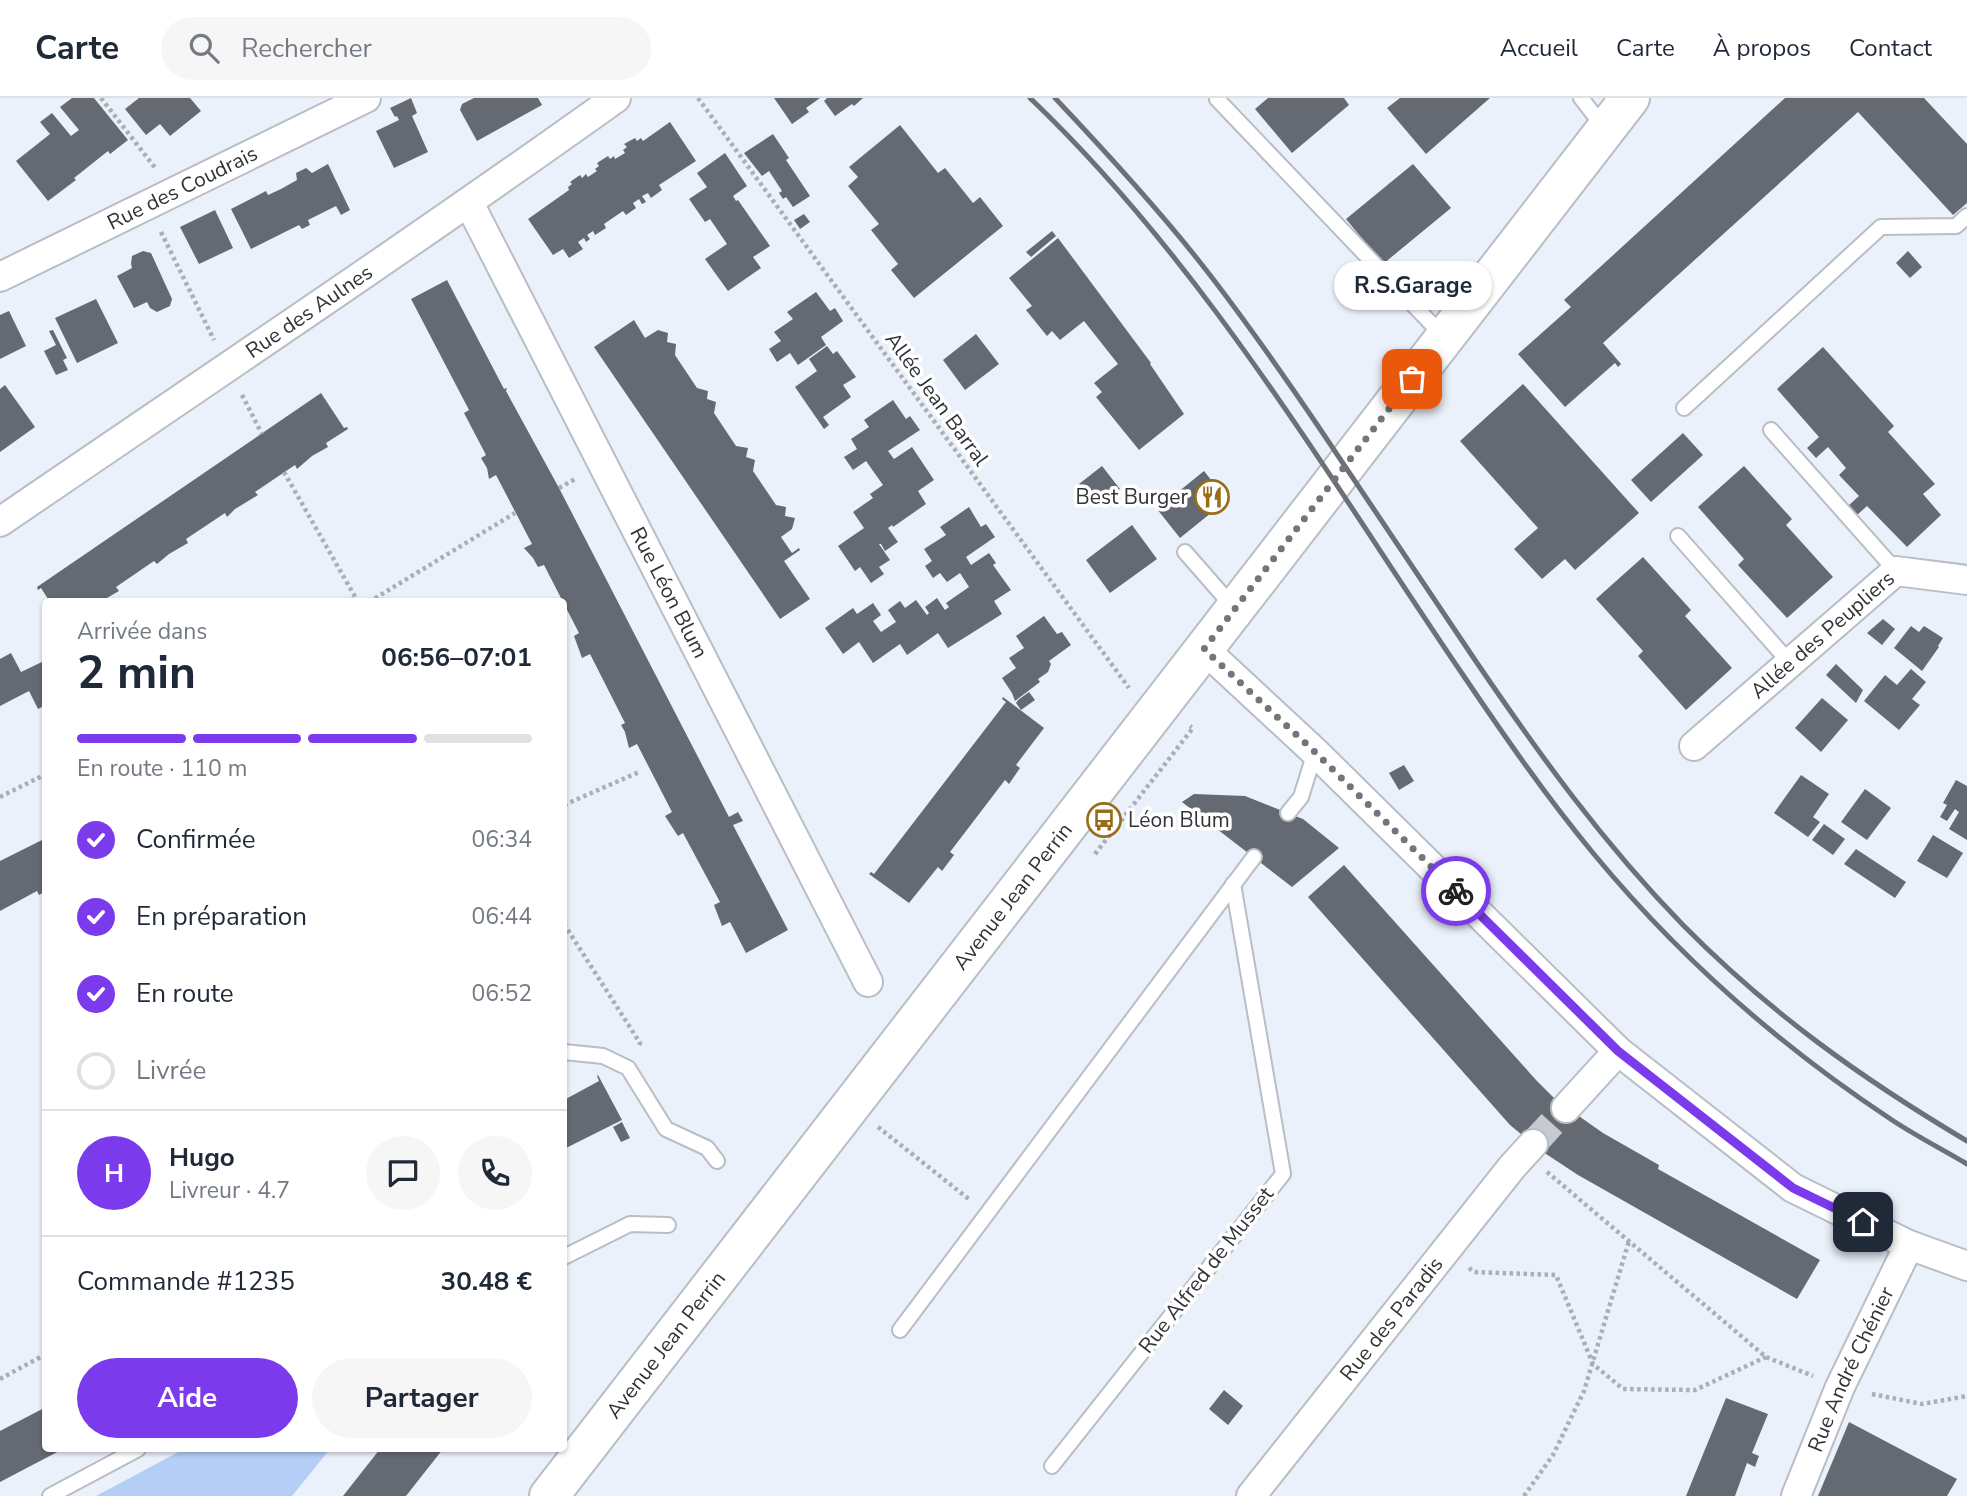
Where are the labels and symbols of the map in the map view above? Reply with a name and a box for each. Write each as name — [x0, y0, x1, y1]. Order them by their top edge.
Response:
street label: Rue des Coudrais — [103, 139, 262, 236]
street label: Rue des Aulnes — [240, 258, 378, 365]
callout: R.S.Garage — [1333, 260, 1491, 309]
street label: Allée Jean Barral — [879, 326, 996, 472]
pin — [1382, 349, 1442, 409]
restaurant icon: Best Burger — [1193, 478, 1231, 516]
place label: Best Burger — [1076, 483, 1188, 511]
street label: Rue Léon Blum — [624, 522, 715, 663]
street label: Allée des Peupliers — [1744, 564, 1901, 705]
bus stop icon: Léon Blum — [1085, 801, 1123, 839]
place label: Léon Blum — [1128, 806, 1230, 834]
street label: Avenue Jean Perrin — [947, 817, 1079, 976]
courier — [1421, 856, 1491, 926]
street label: Rue Alfred de Musset — [1132, 1180, 1280, 1359]
pin — [1833, 1192, 1893, 1252]
street label: Rue des Paradis — [1334, 1251, 1449, 1387]
street label: Avenue Jean Perrin — [600, 1265, 732, 1424]
street label: Rue André Chénier — [1801, 1282, 1901, 1456]

